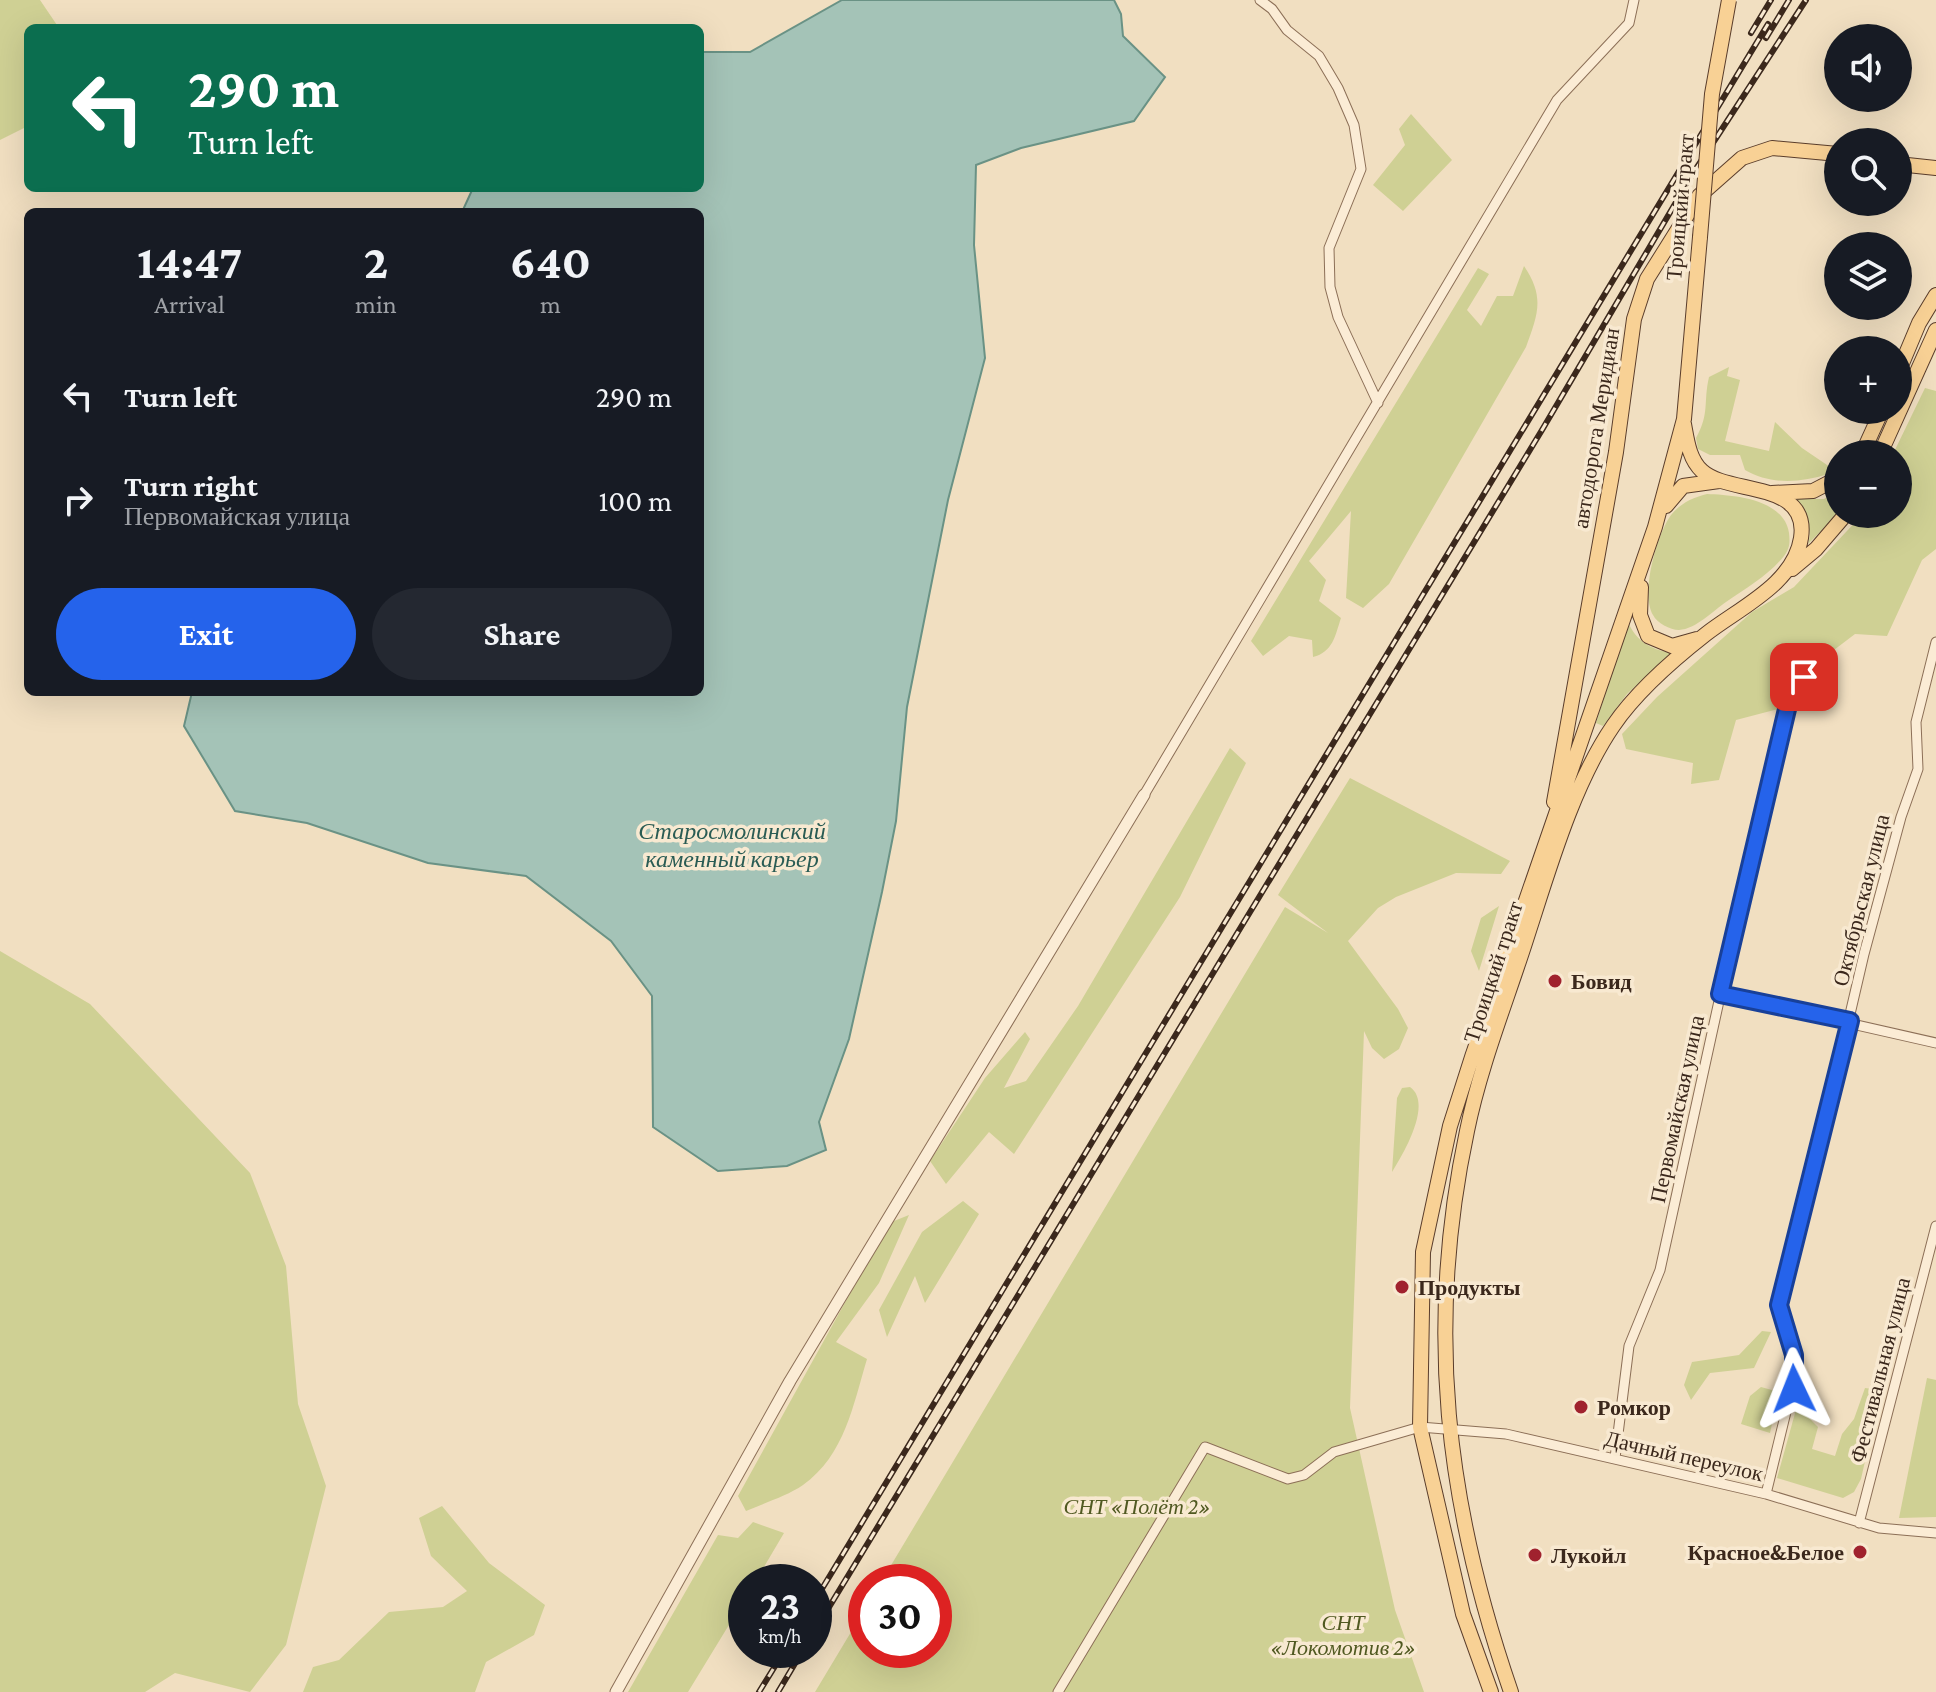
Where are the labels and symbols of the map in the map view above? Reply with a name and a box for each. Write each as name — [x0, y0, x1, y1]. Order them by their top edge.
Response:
street label: Троицкий тракт — [1661, 132, 1699, 281]
street label: автодорога Меридиан — [1568, 326, 1624, 530]
pin — [1770, 643, 1838, 711]
street label: Октябрьская улица — [1828, 811, 1895, 989]
water label: Старосмолинский каменный карьер — [638, 817, 826, 872]
street label: Троицкий тракт — [1458, 898, 1528, 1046]
place label: Бовид — [1571, 969, 1632, 994]
marker: Бовид — [1546, 972, 1564, 990]
street label: Первомайская улица — [1645, 1013, 1709, 1205]
place label: Продукты — [1418, 1275, 1521, 1300]
street label: Фестивальная улица — [1845, 1275, 1915, 1465]
marker: Продукты — [1393, 1278, 1411, 1296]
position arrow — [1752, 1347, 1836, 1431]
place label: Ромкор — [1597, 1395, 1671, 1420]
marker: Ромкор — [1572, 1398, 1590, 1416]
street label: Дачный переулок — [1602, 1426, 1766, 1486]
park label: СНТ «Полёт 2» — [1064, 1494, 1210, 1519]
place label: Красное&Белое — [1688, 1540, 1844, 1565]
place label: Лукойл — [1551, 1543, 1626, 1568]
marker: Красное&Белое — [1851, 1543, 1869, 1561]
marker: Лукойл — [1526, 1546, 1544, 1564]
speed limit sign: 30 — [848, 1564, 952, 1668]
park label: СНТ «Локомотив 2» — [1270, 1610, 1416, 1660]

